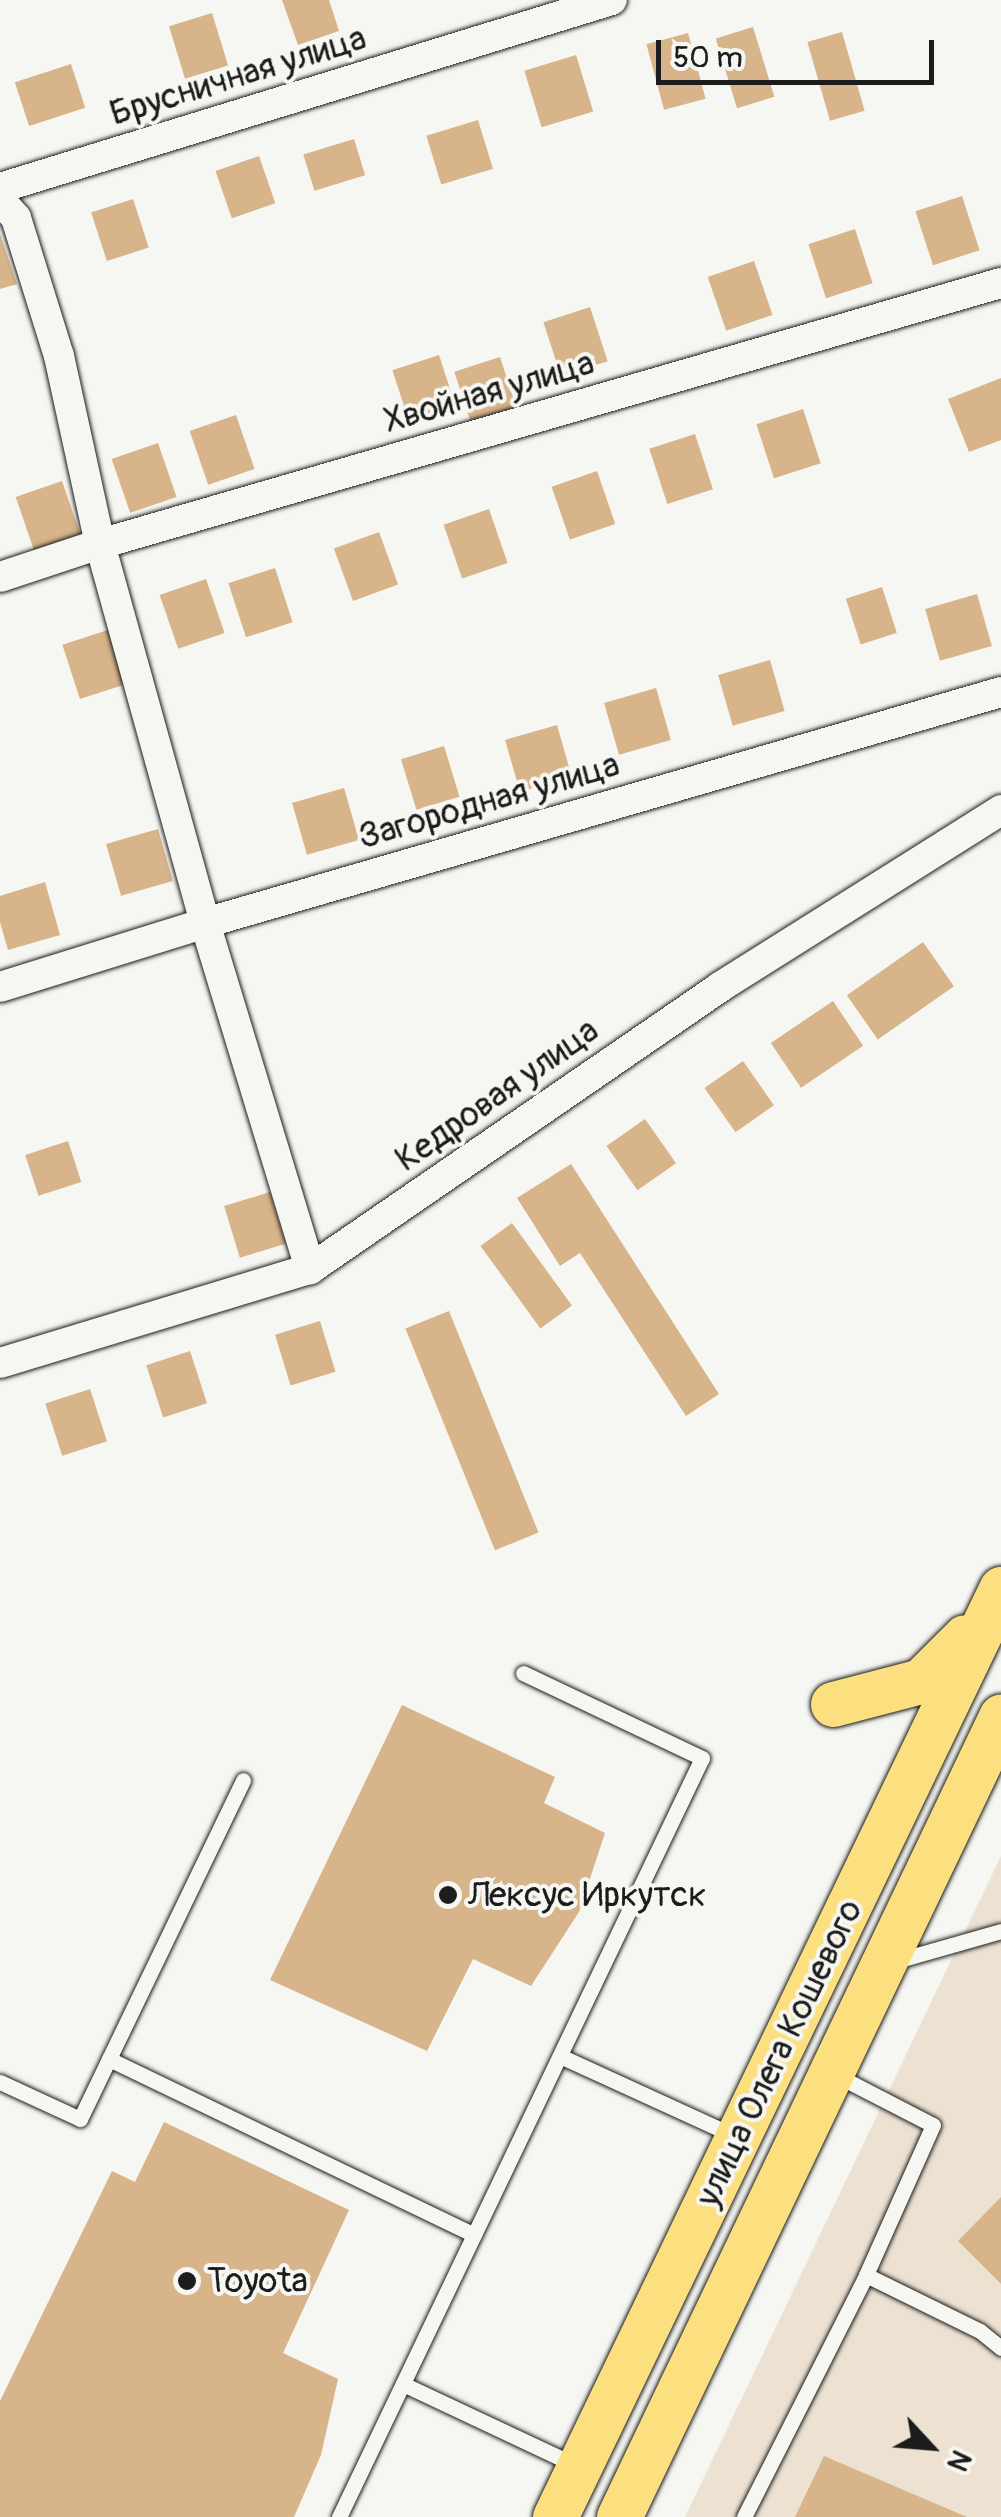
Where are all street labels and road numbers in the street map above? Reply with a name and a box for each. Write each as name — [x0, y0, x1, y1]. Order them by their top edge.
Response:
street label: Брусничная улица — [105, 17, 371, 135]
street label: Хвойная улица — [379, 342, 599, 442]
street label: Загородная улица — [354, 744, 624, 858]
street label: Кедровая улица — [387, 1009, 607, 1181]
street label: улица Олега Кошевого — [686, 1893, 872, 2213]

